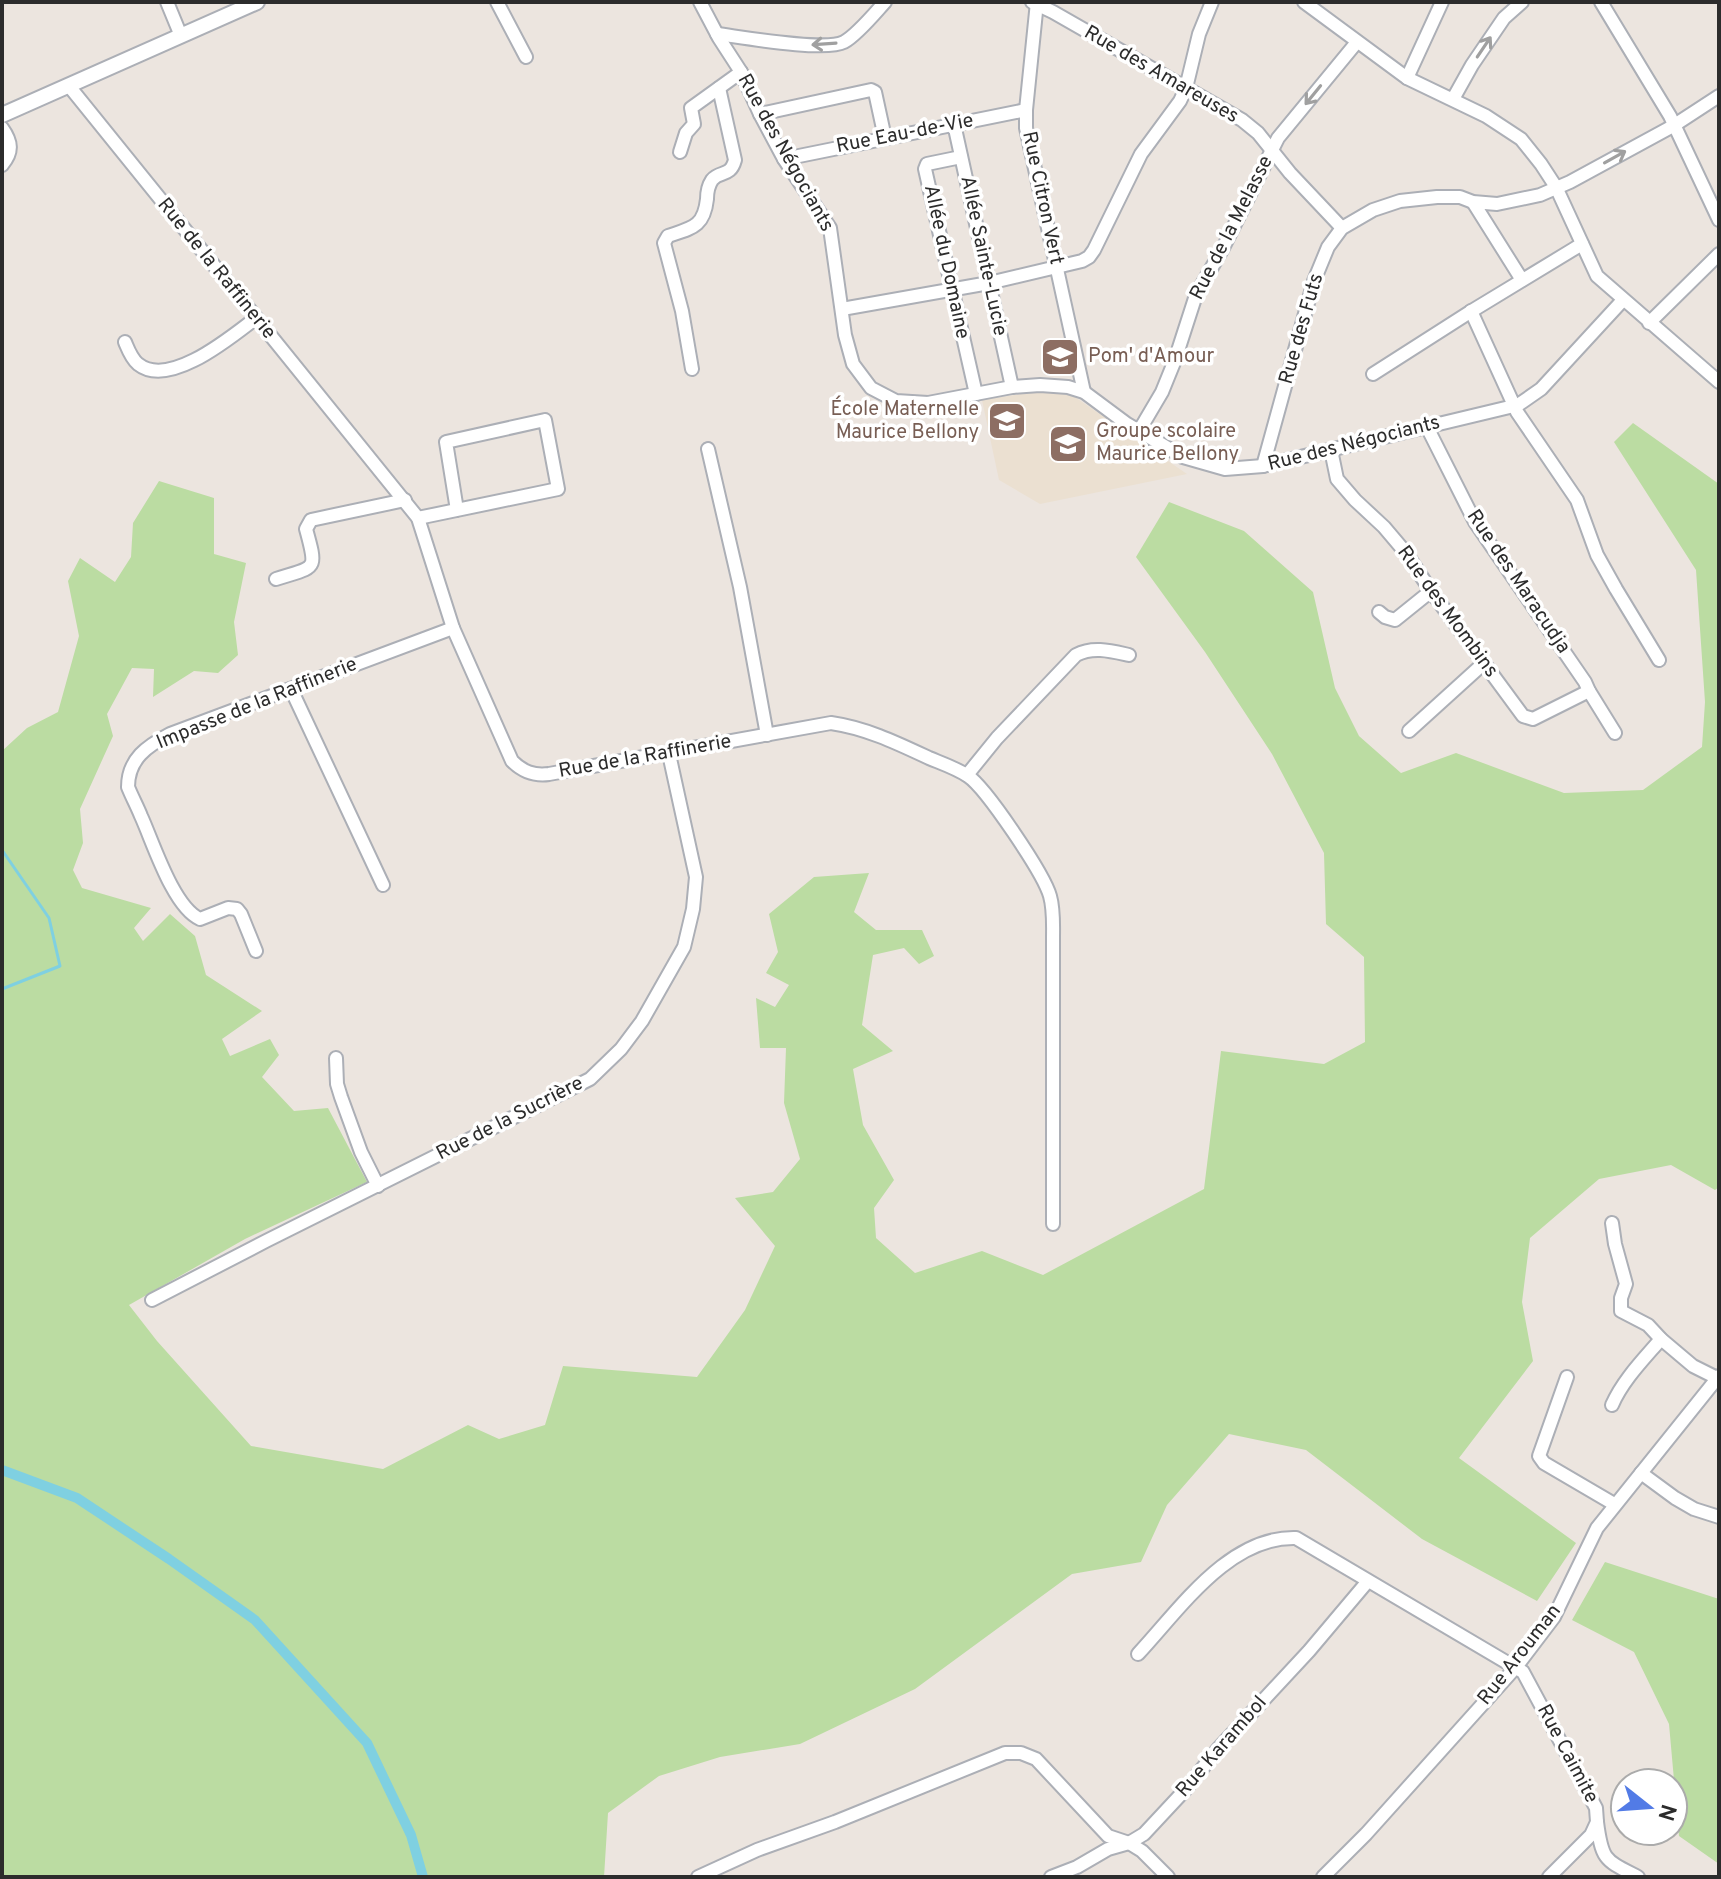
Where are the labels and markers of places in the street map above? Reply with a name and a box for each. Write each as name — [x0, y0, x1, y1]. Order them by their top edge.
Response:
school or university icon: Pom' d'Amour — [1039, 336, 1081, 378]
place label: Pom' d'Amour — [1088, 344, 1215, 370]
place label: École Maternelle Maurice Bellony — [830, 395, 979, 446]
school or university icon: École Maternelle Maurice Bellony — [986, 400, 1028, 442]
place label: Groupe scolaire Maurice Bellony — [1096, 419, 1239, 468]
school or university icon: Groupe scolaire Maurice Bellony — [1047, 423, 1089, 465]

